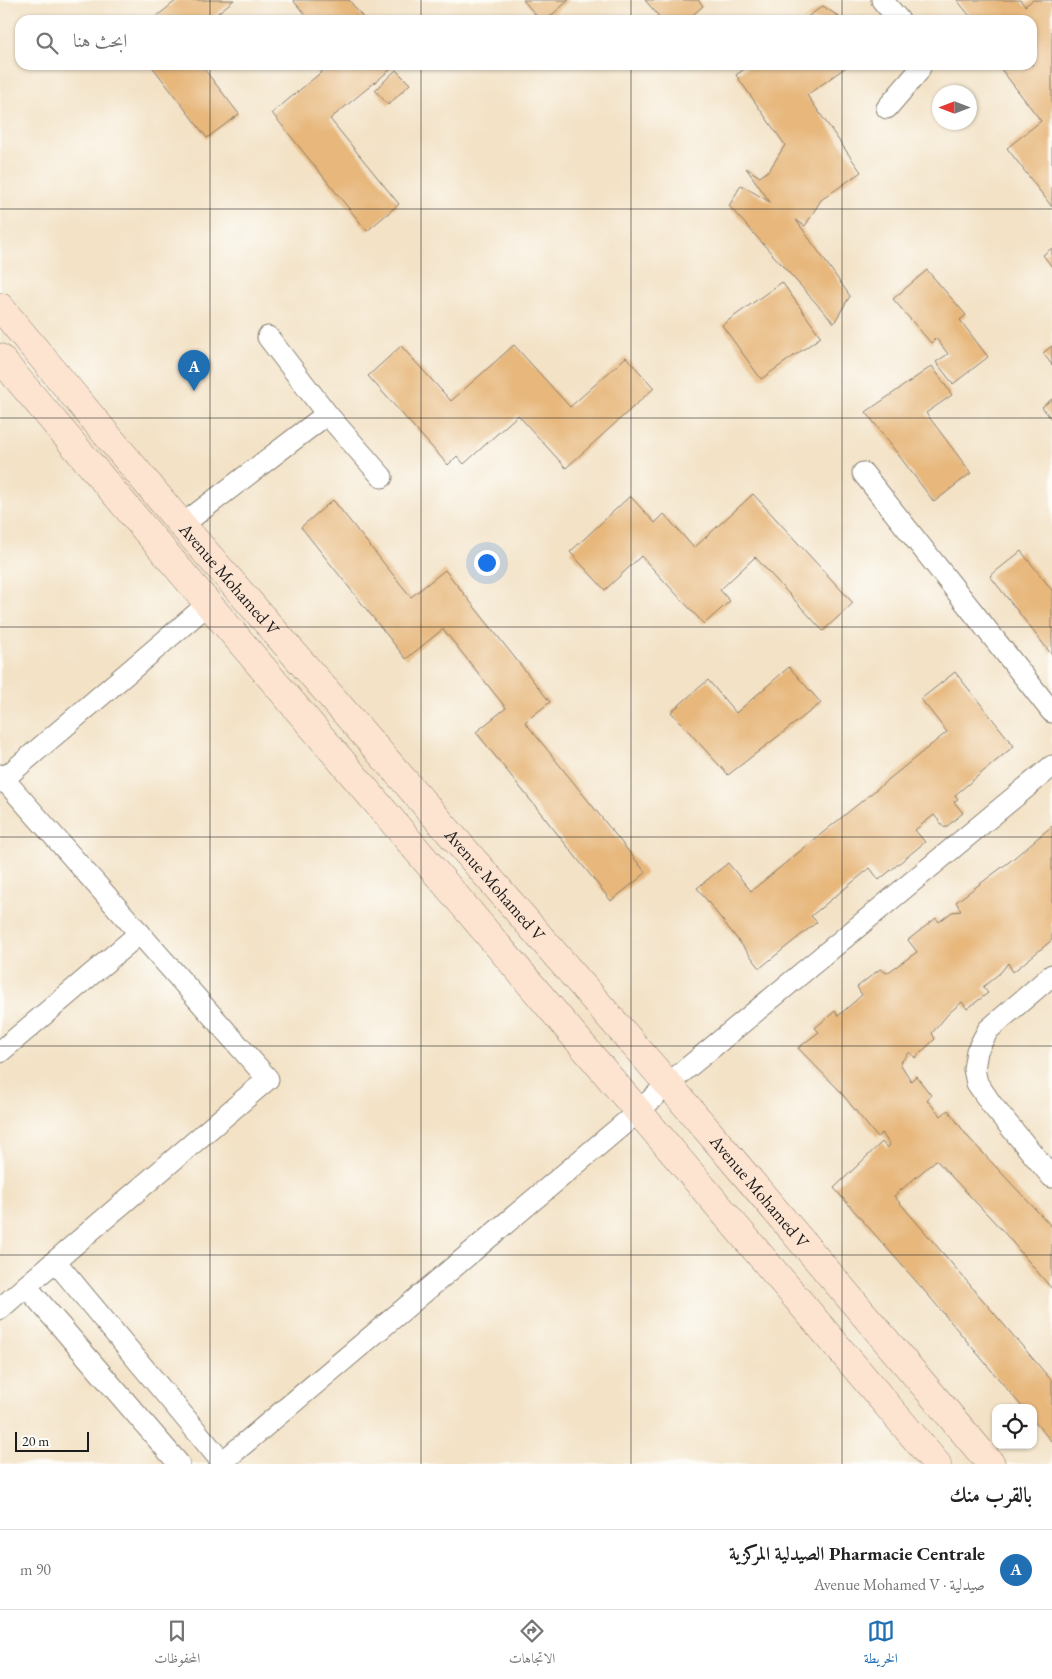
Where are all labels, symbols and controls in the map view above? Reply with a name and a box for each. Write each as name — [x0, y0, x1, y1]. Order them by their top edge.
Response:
search box — [15, 15, 1037, 70]
text: ابحث هنا — [73, 28, 127, 53]
icon: search — [33, 29, 61, 57]
north arrow — [932, 85, 977, 130]
pin: A — [178, 350, 210, 391]
street label: Avenue Mohamed V — [174, 517, 285, 641]
your location — [474, 550, 500, 576]
street label: Avenue Mohamed V — [439, 823, 551, 946]
street label: Avenue Mohamed V — [704, 1129, 815, 1254]
map controls — [992, 1404, 1037, 1449]
button: locate — [992, 1404, 1037, 1449]
scale bar — [15, 1429, 89, 1452]
text: 20 m — [22, 1432, 49, 1450]
text: بالقرب منك — [949, 1481, 1032, 1508]
text: Pharmacie Centrale الصيدلية المركزية — [729, 1541, 985, 1566]
text: 90 m — [20, 1559, 51, 1580]
text: A — [1010, 1559, 1022, 1580]
text: صيدلية · Avenue Mohamed V — [814, 1574, 985, 1595]
tab: المحفوظات — [154, 1617, 200, 1672]
tab: الاتجاهات — [509, 1617, 555, 1672]
tab: الخريطة — [864, 1617, 898, 1672]

